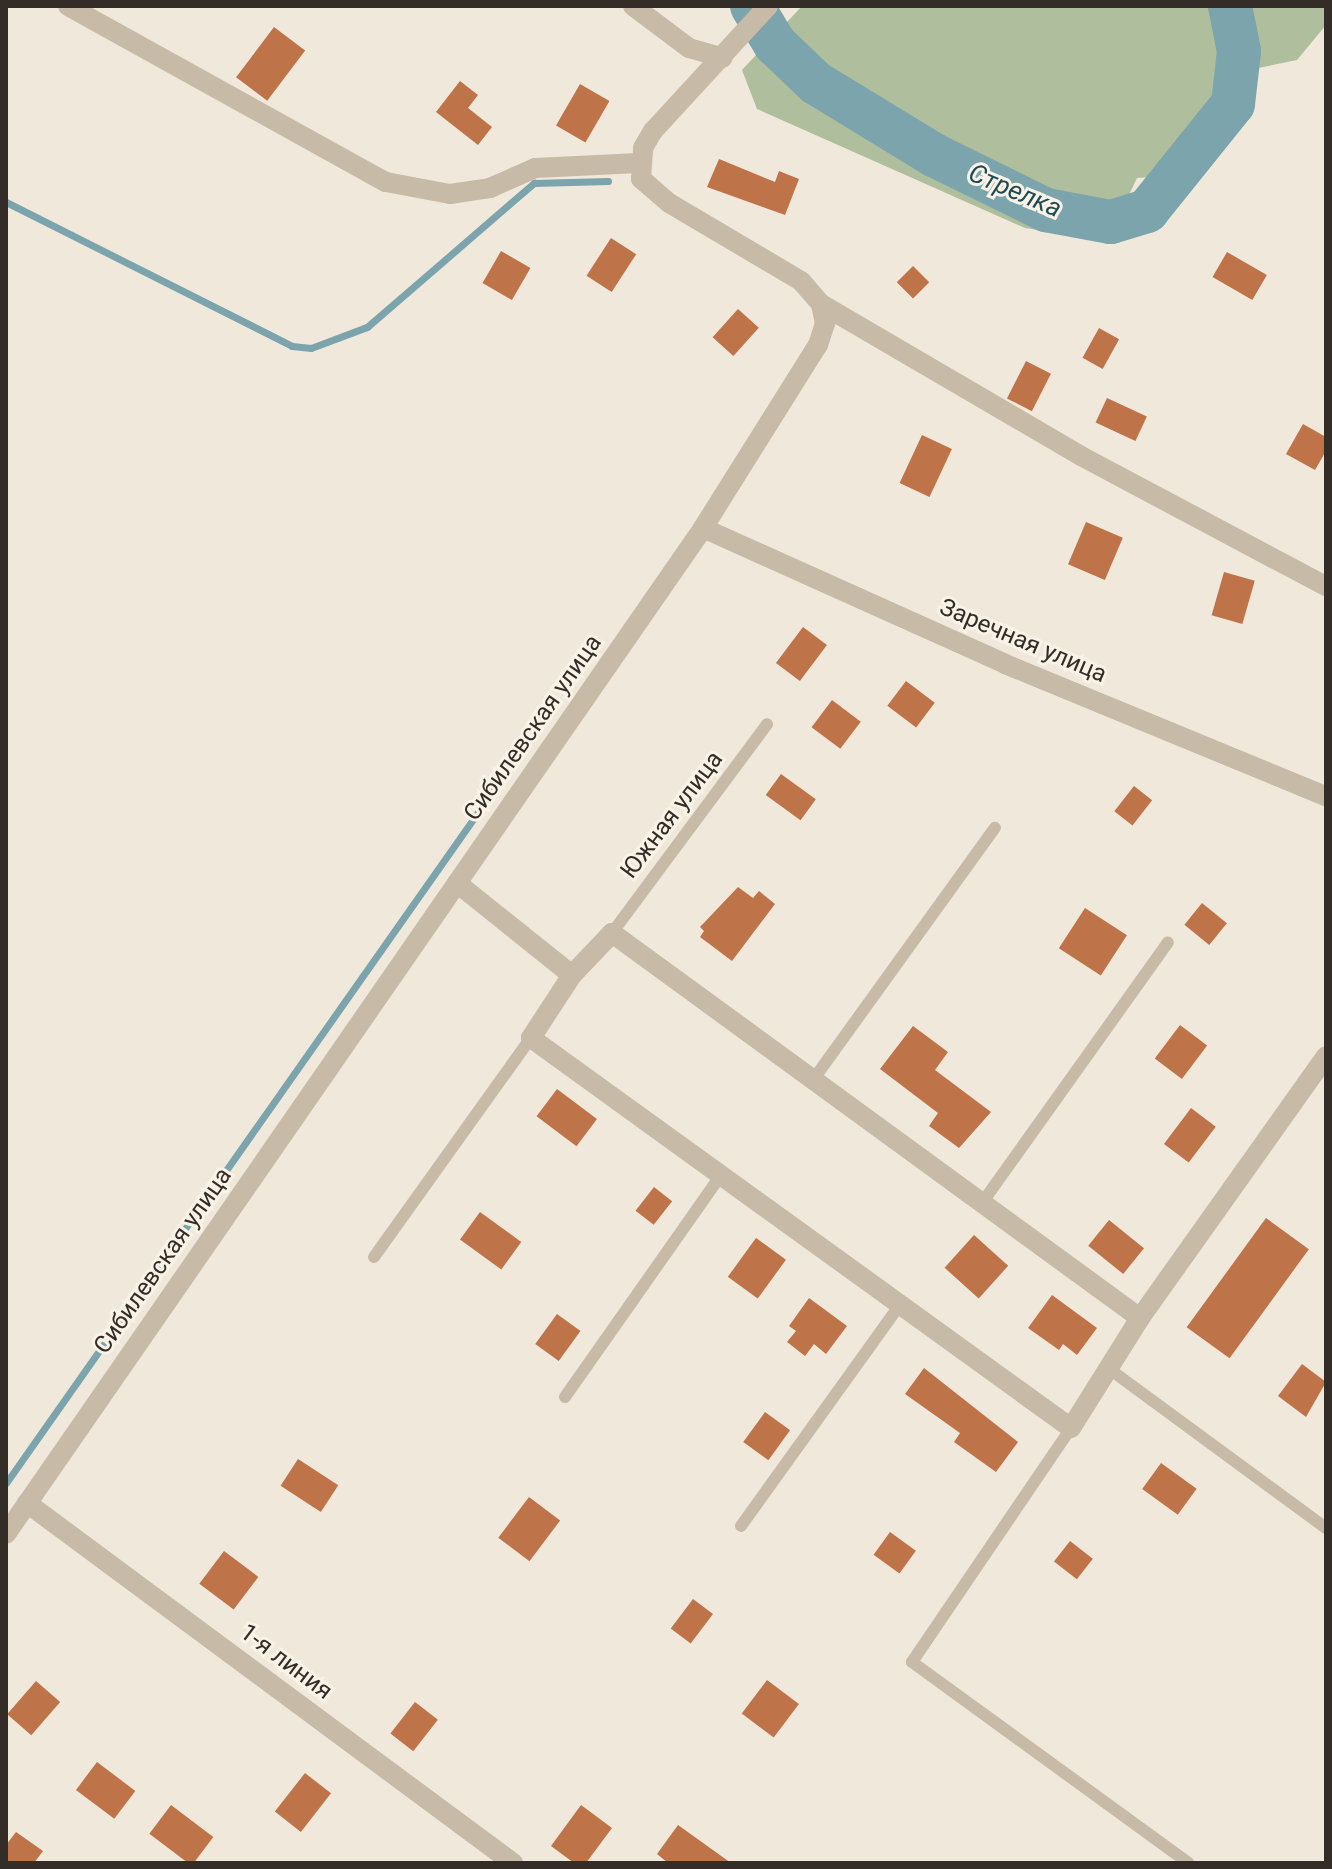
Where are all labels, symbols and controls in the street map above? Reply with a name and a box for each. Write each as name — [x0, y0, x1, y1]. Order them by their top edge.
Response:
water label: Стрелка — [964, 157, 1066, 225]
street label: Заречная улица — [935, 593, 1111, 689]
street label: Сибилевская улица — [458, 630, 608, 826]
street label: Южная улица — [615, 746, 729, 884]
street label: Сибилевская улица — [88, 1163, 238, 1359]
street label: 1-я линия — [234, 1618, 338, 1706]

